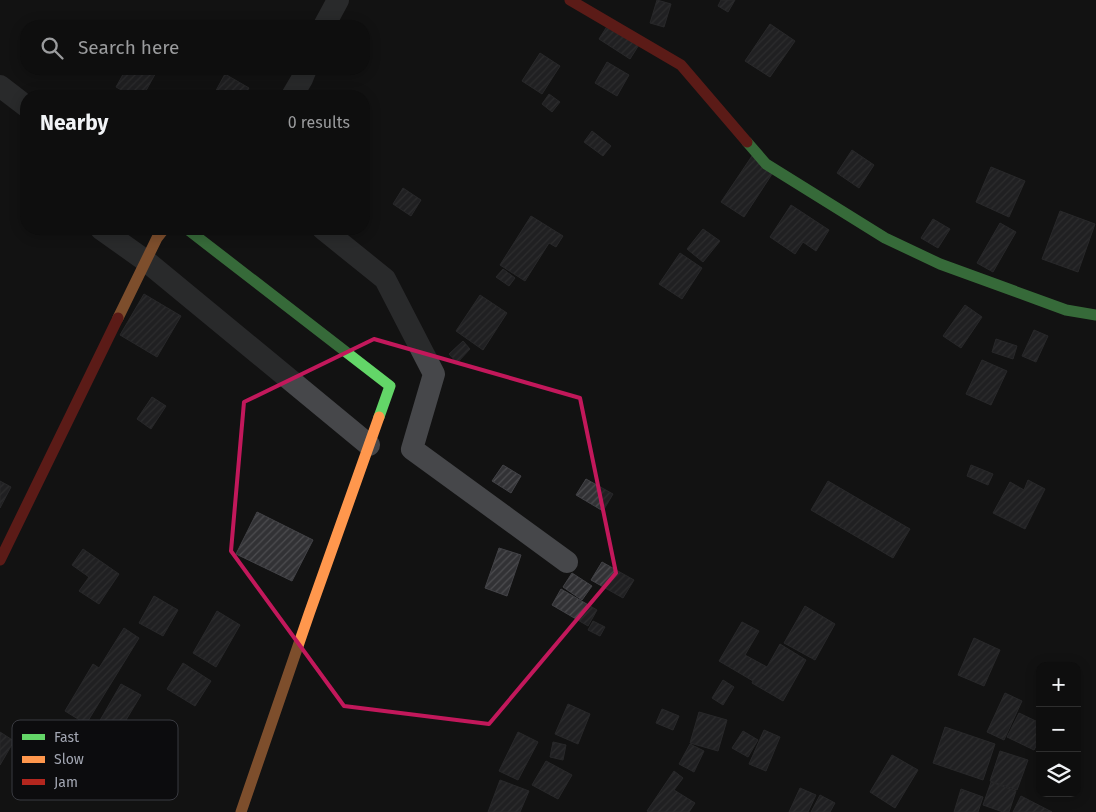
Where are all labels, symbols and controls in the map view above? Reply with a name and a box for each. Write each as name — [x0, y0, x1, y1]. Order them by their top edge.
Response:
search box — [20, 20, 370, 75]
icon: search — [38, 34, 66, 62]
text: Search here — [78, 36, 179, 59]
text: Nearby — [40, 110, 108, 136]
text: 0 results — [288, 113, 350, 132]
map controls — [1036, 662, 1081, 797]
button: + — [1036, 662, 1081, 707]
button: − — [1036, 707, 1081, 752]
legend — [12, 720, 178, 800]
text: Fast — [54, 729, 80, 746]
text: Slow — [54, 751, 84, 768]
button: layers — [1036, 752, 1081, 797]
text: Jam — [54, 774, 78, 791]

